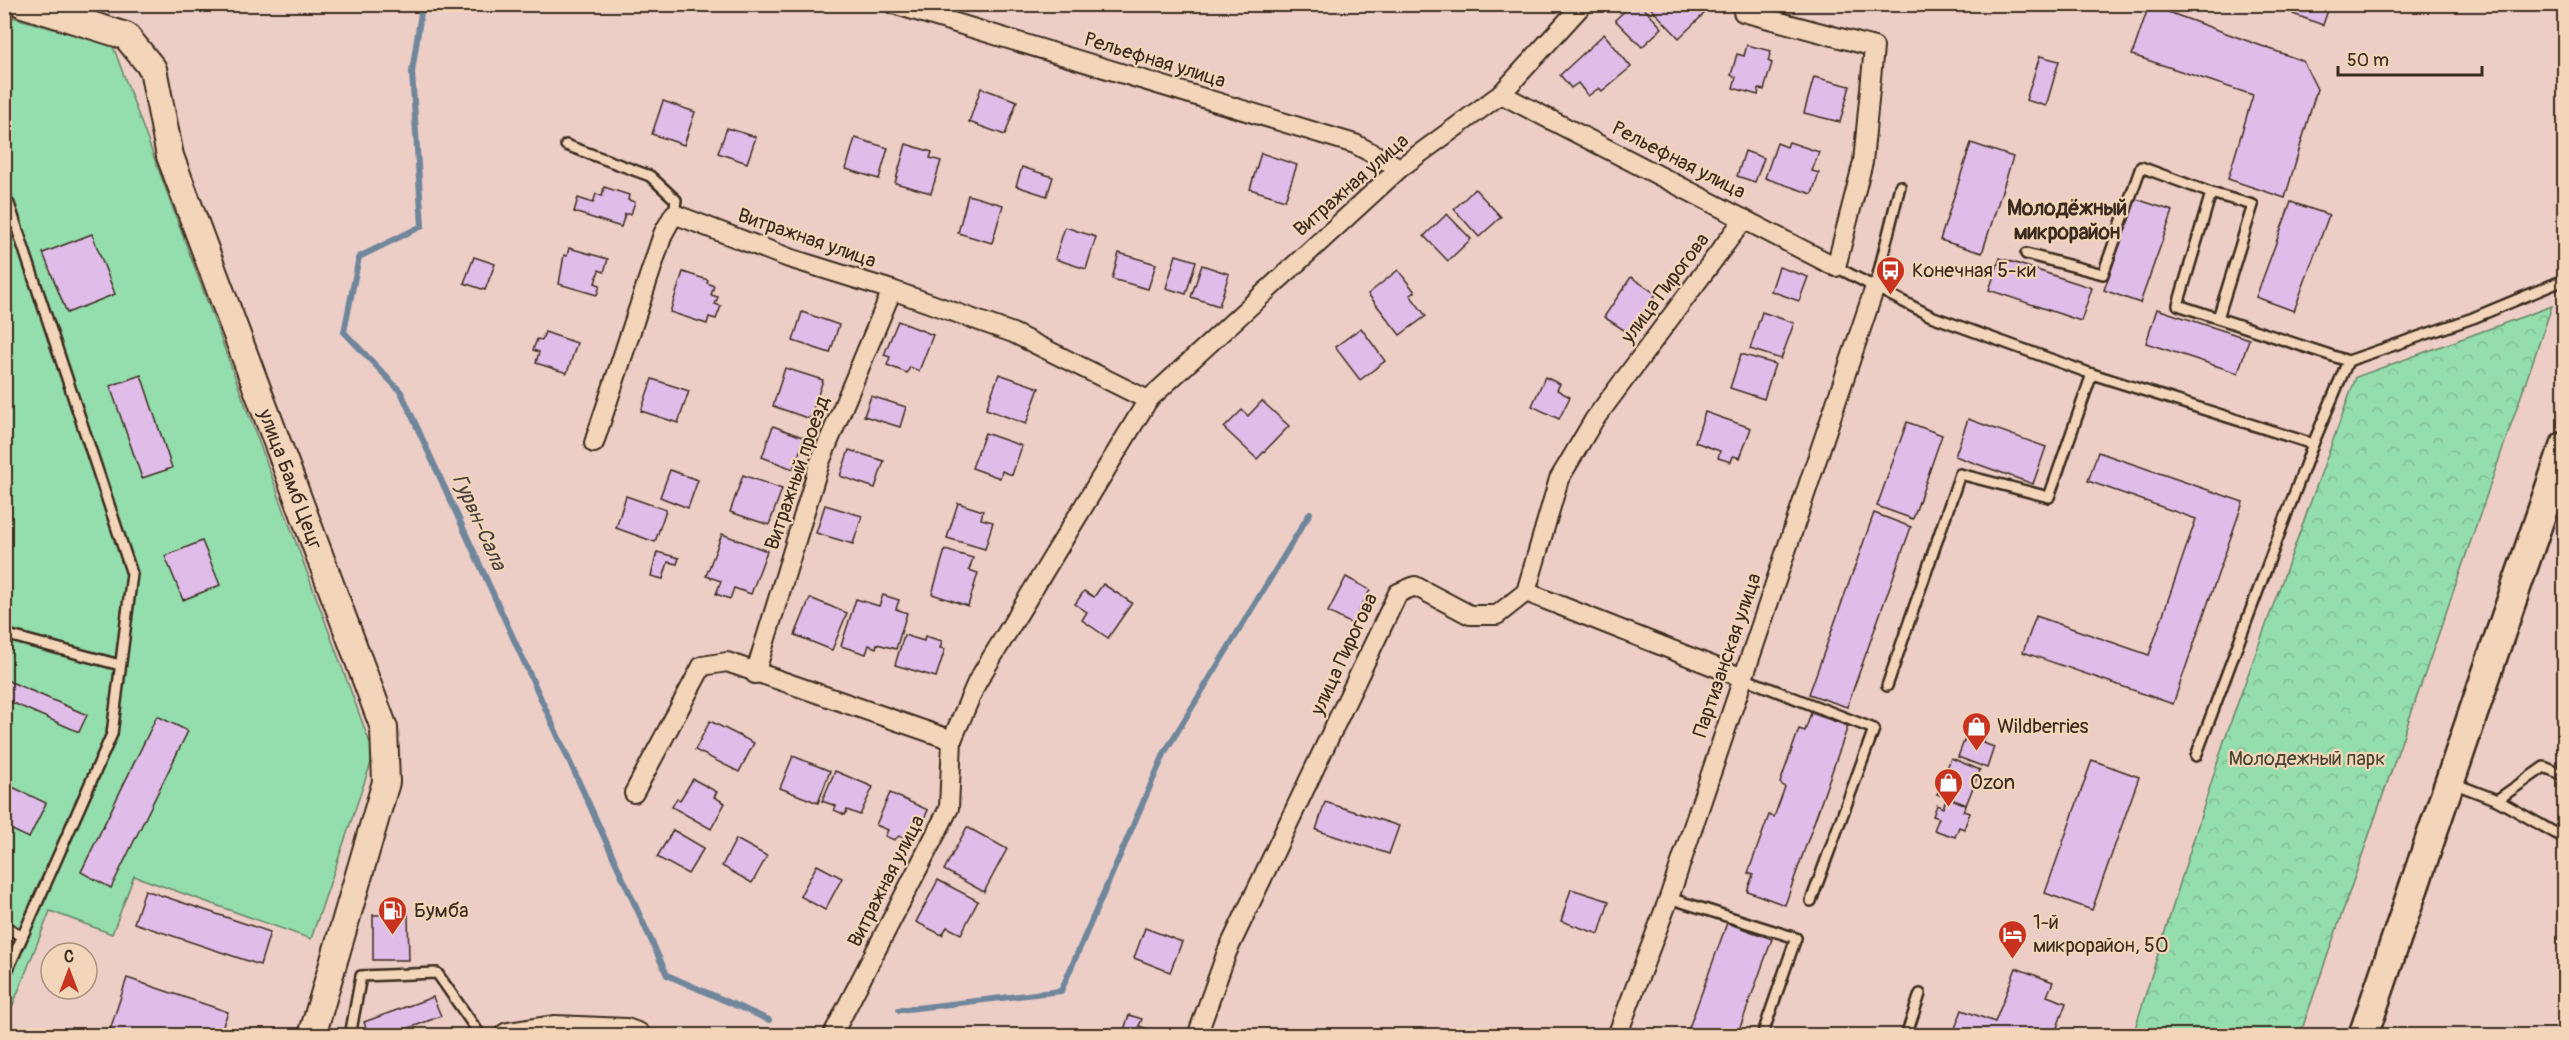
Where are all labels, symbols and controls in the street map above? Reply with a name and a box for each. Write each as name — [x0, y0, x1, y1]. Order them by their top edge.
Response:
street label: Рельефная улица — [1081, 27, 1229, 93]
scale bar — [2338, 39, 2482, 77]
text: 50 m — [2347, 49, 2389, 72]
street label: Рельефная улица — [1608, 116, 1750, 204]
street label: Витражная улица — [1288, 128, 1414, 242]
district label: Молодёжный микрорайон — [2007, 195, 2127, 246]
street label: Витражная улица — [735, 203, 879, 273]
street label: улица Пирогова — [1615, 228, 1715, 349]
bus stop icon: Конечная 5-ки — [1875, 254, 1907, 296]
place label: Конечная 5-ки — [1912, 258, 2036, 283]
street label: Витражный проезд — [759, 393, 835, 553]
street label: улица Бамб Цецг — [253, 404, 329, 553]
water label: Гурвн-Сала — [446, 470, 513, 575]
street label: Партизанская улица — [1687, 570, 1767, 740]
street label: улица Пирогова — [1304, 589, 1383, 720]
shop icon: Wildberries — [1960, 710, 1992, 752]
place label: Wildberries — [1997, 714, 2089, 739]
park label: Молодежный парк — [2228, 746, 2386, 771]
shop icon: Ozon — [1933, 766, 1965, 808]
place label: Ozon — [1970, 770, 2015, 795]
street label: Витражная улица — [842, 811, 930, 951]
fuel station icon: Бумба — [377, 894, 409, 936]
place label: Бумба — [414, 898, 469, 923]
place label: 1-й микрорайон, 50 — [2033, 910, 2169, 958]
hotel icon: 1-й микрорайон, 50 — [1996, 918, 2028, 960]
north arrow — [39, 941, 99, 1001]
text: С — [64, 947, 74, 967]

